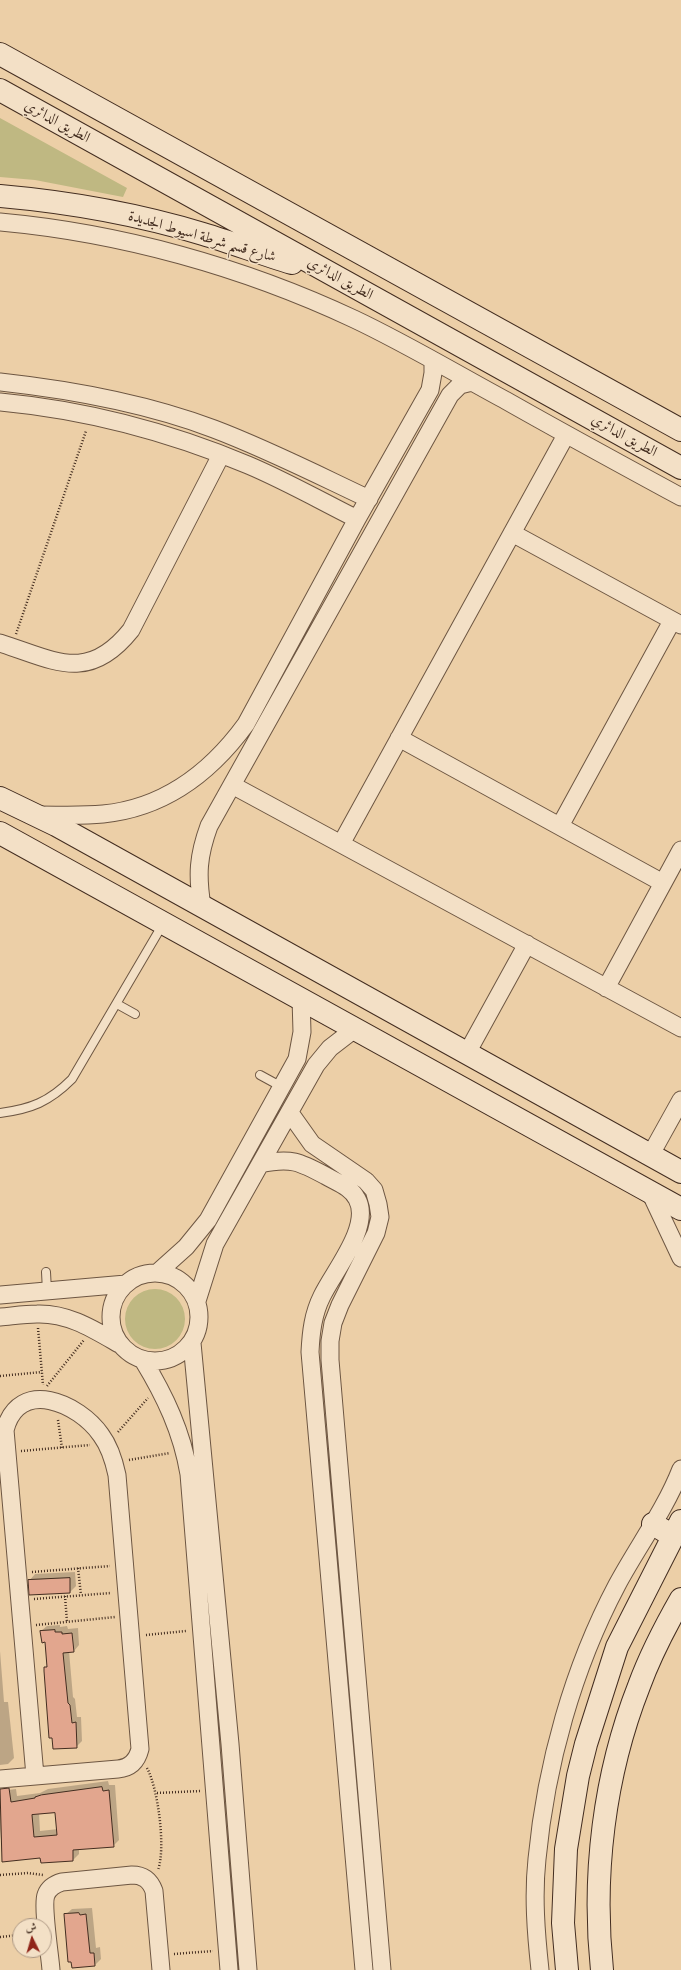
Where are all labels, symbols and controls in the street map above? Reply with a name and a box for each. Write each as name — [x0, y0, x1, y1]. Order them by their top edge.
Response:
street label: الطريق الدائري — [21, 97, 93, 147]
street label: شارع قسم شرطة اسيوط الجديدة — [126, 207, 278, 267]
street label: الطريق الدائري — [304, 254, 376, 304]
street label: الطريق الدائري — [588, 411, 660, 461]
north arrow — [12, 1918, 52, 1958]
text: ش — [25, 1919, 37, 1935]

